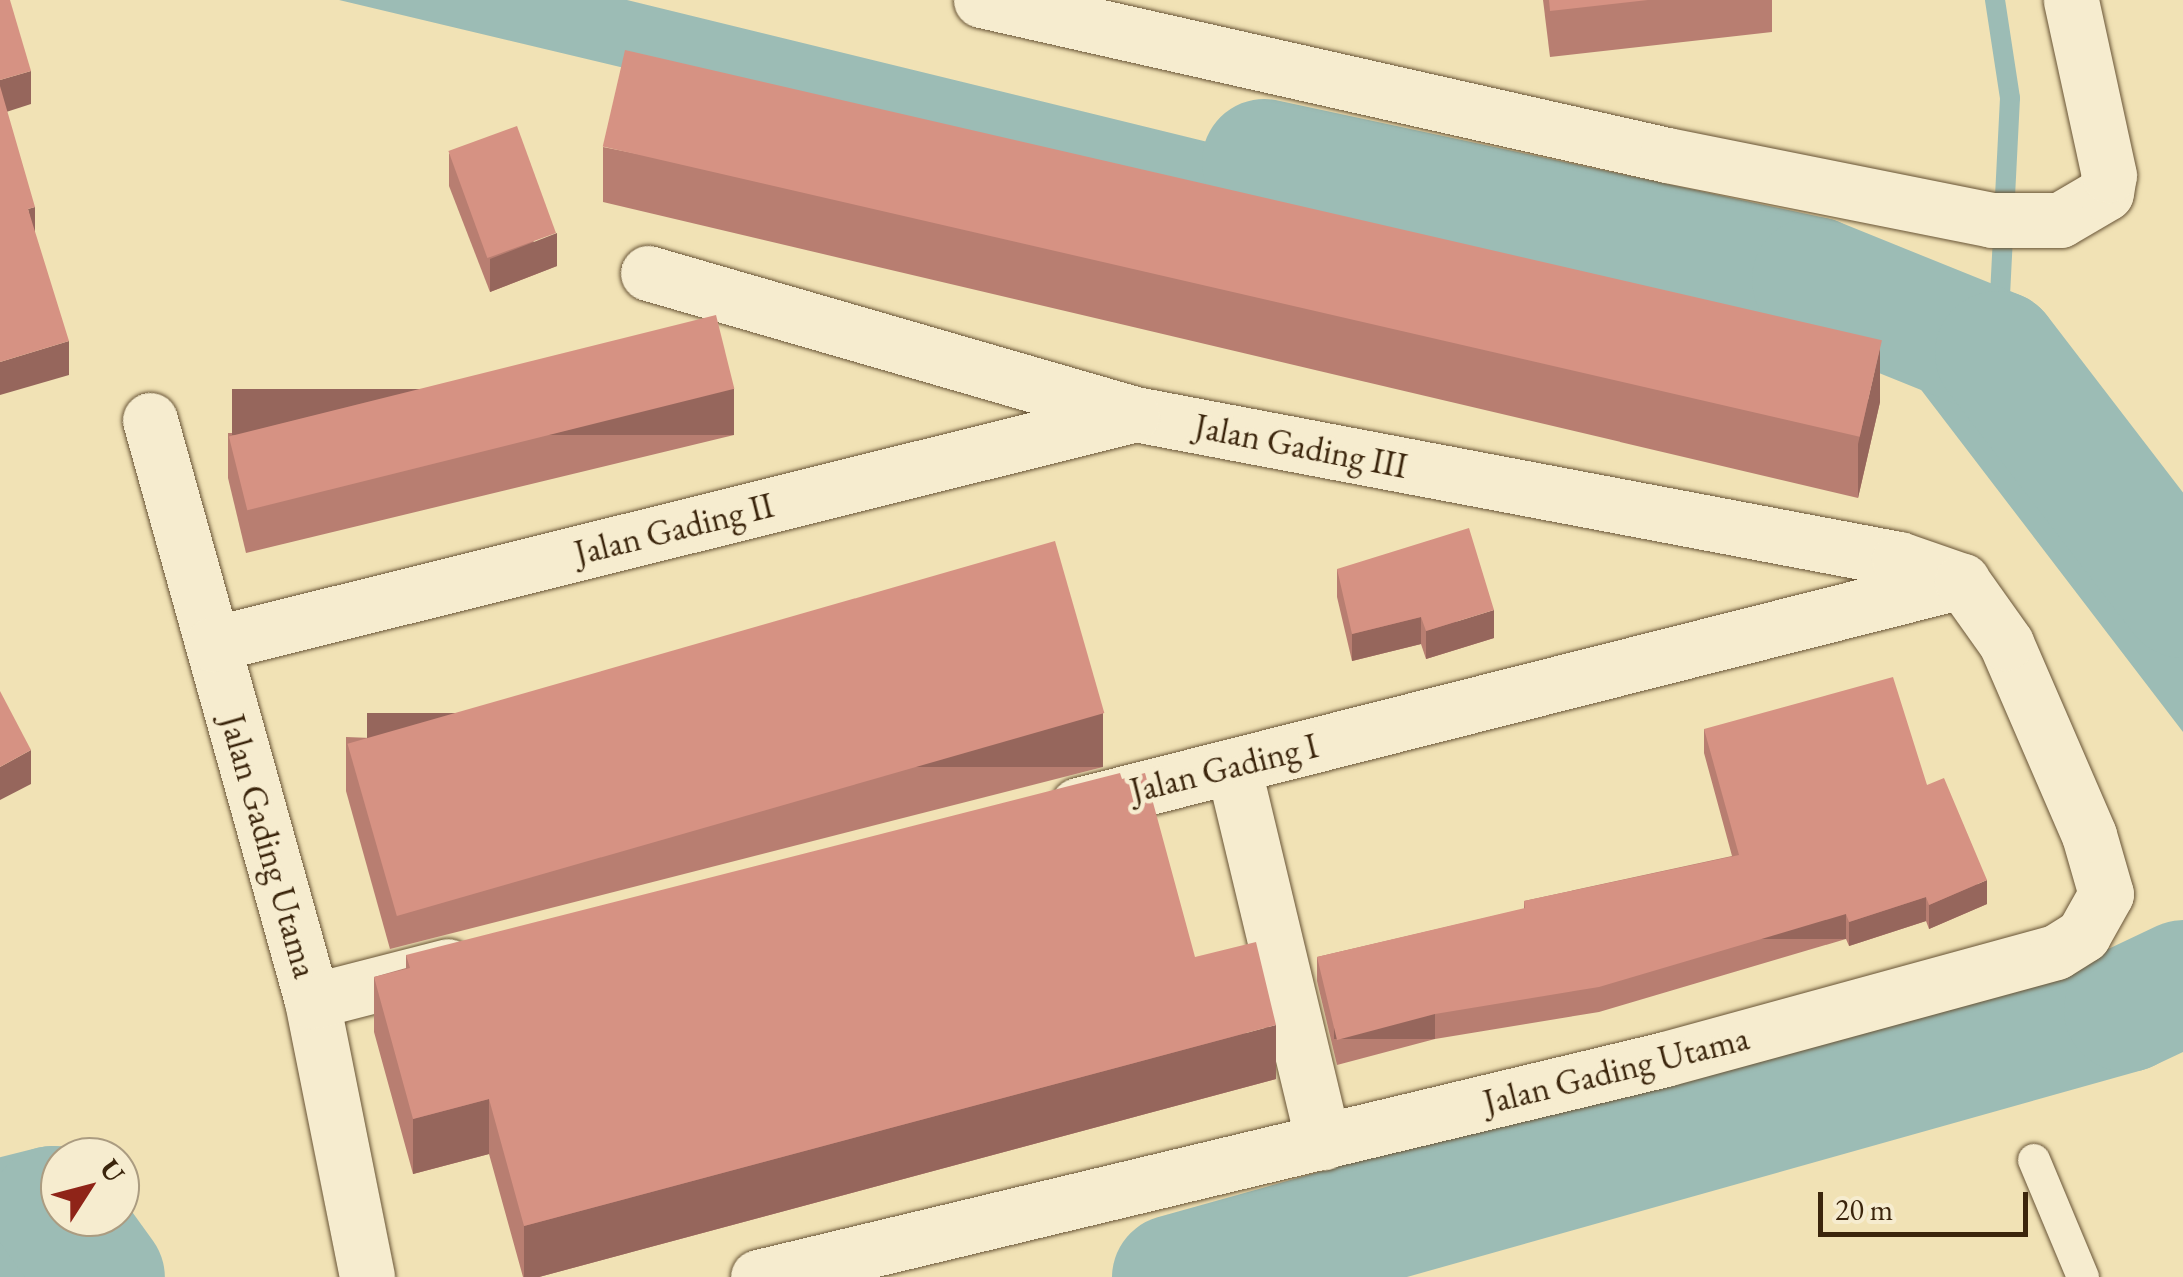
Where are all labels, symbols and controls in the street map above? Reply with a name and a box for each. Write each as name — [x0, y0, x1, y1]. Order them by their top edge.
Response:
street label: Jalan Gading III — [1191, 405, 1411, 487]
street label: Jalan Gading II — [570, 484, 778, 574]
street label: Jalan Gading Utama — [211, 709, 327, 983]
street label: Jalan Gading I — [1126, 724, 1322, 812]
street label: Jalan Gading Utama — [1479, 1017, 1753, 1123]
north arrow — [40, 1137, 140, 1237]
text: U — [92, 1152, 133, 1190]
scale bar — [1823, 1172, 2033, 1234]
text: 20 m — [1835, 1190, 1893, 1229]

